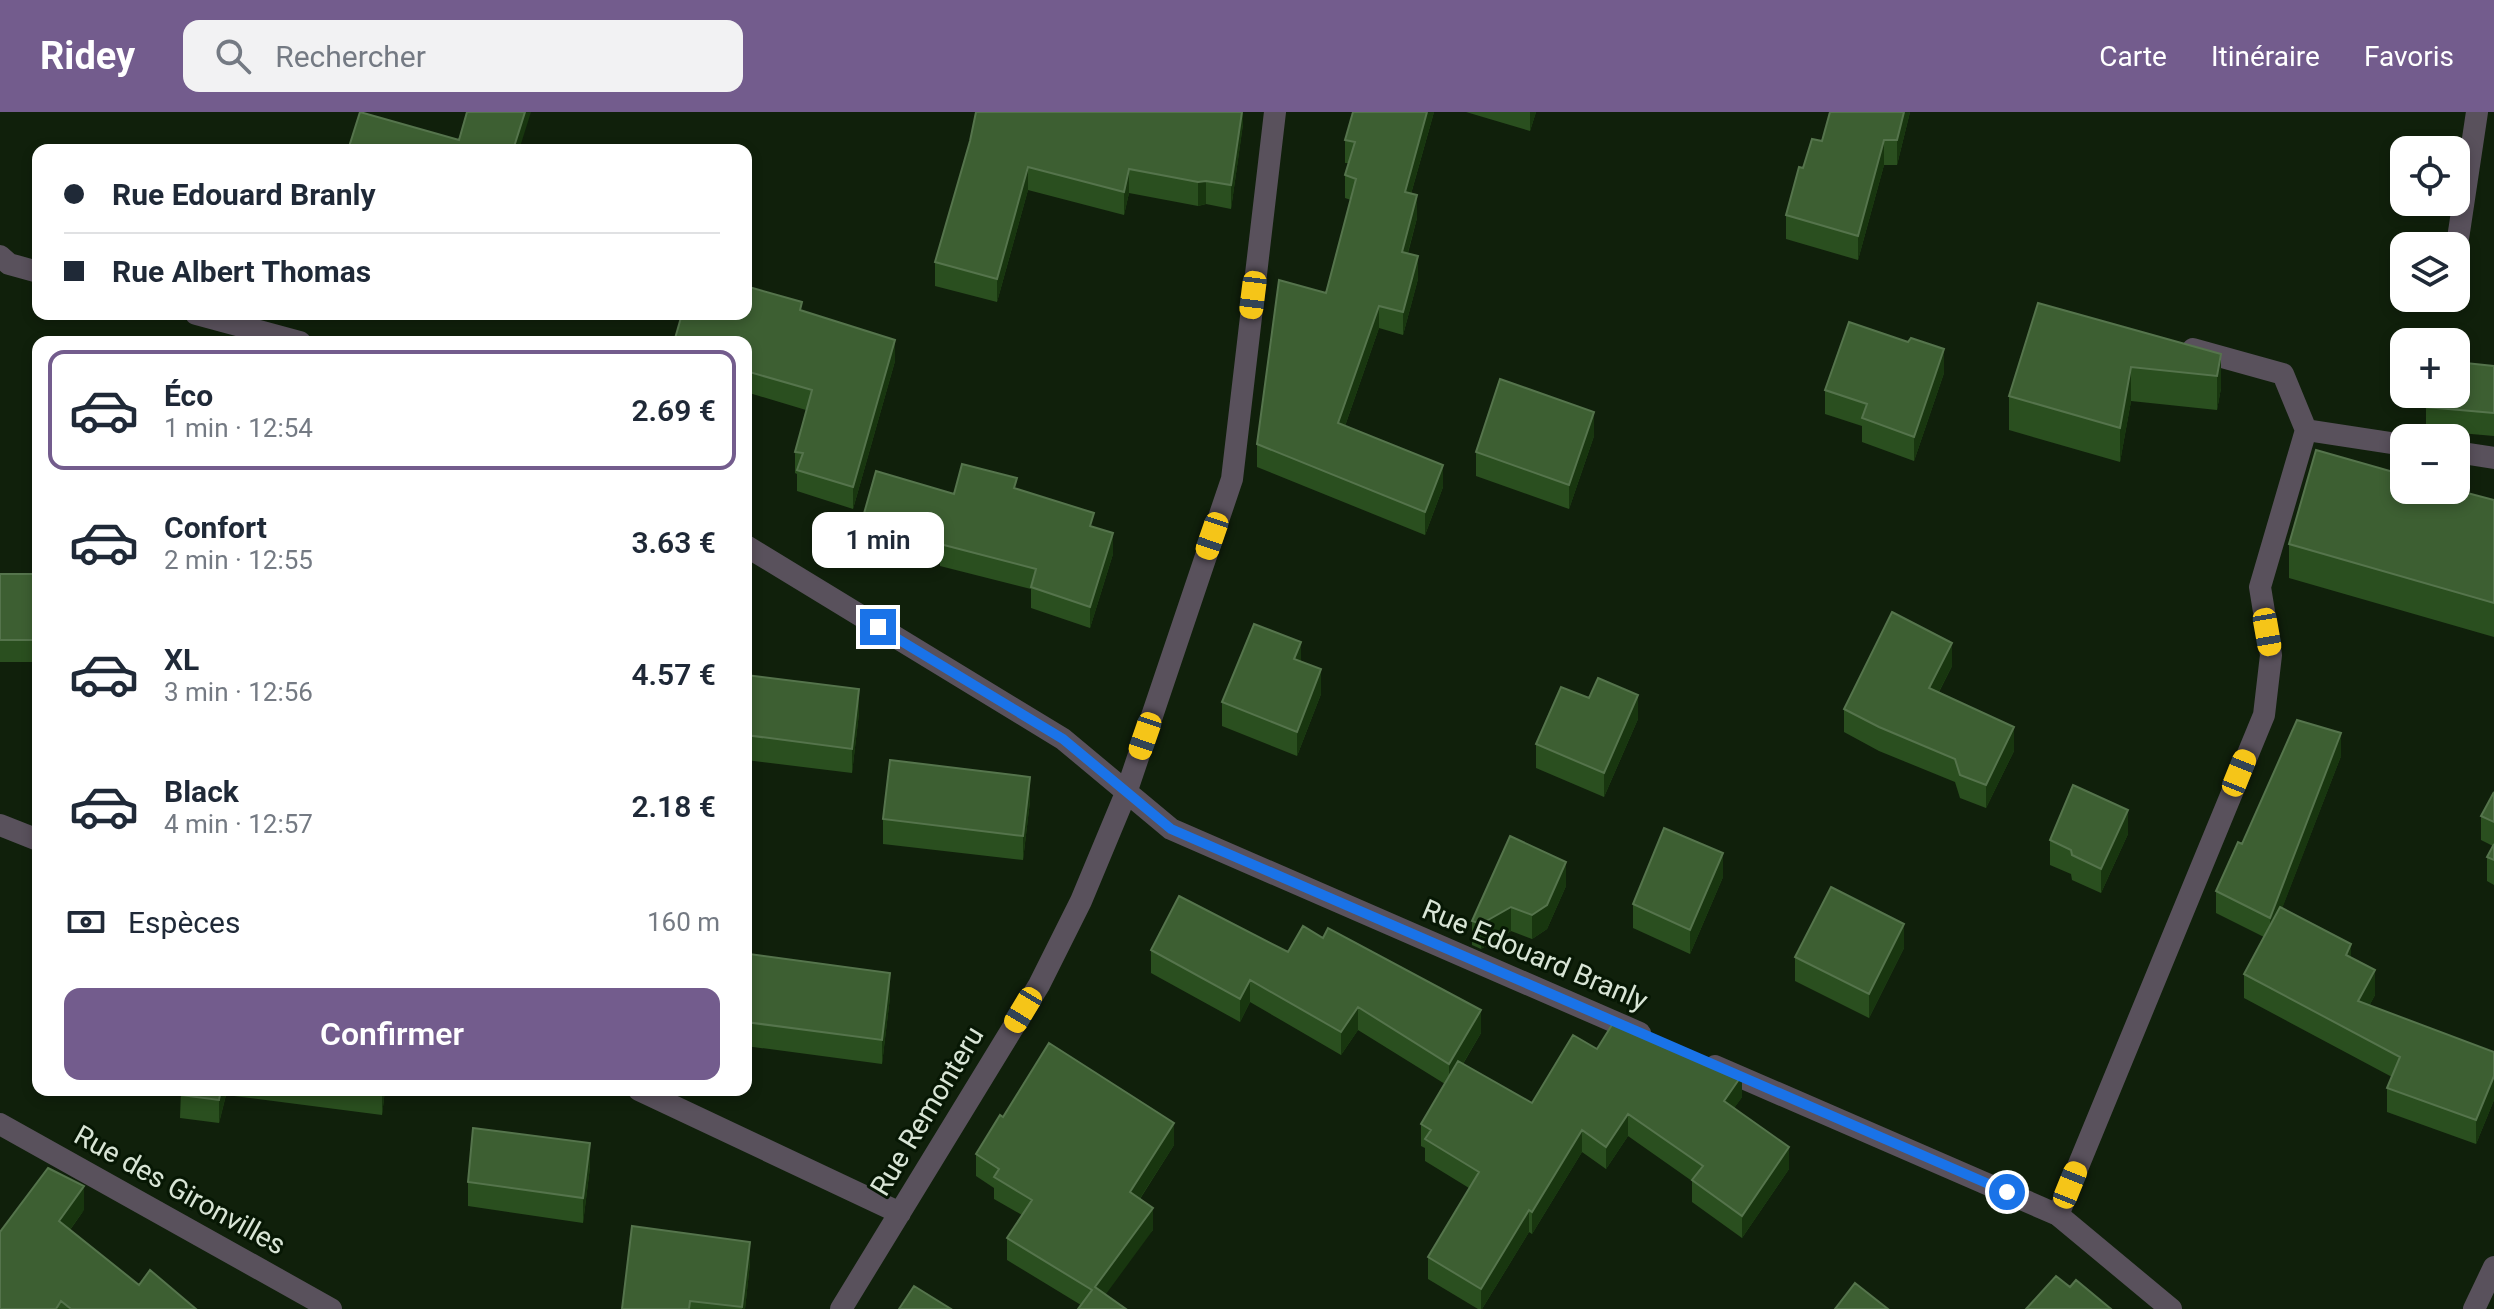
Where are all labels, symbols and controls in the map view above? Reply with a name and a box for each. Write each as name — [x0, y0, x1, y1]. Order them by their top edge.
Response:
search box — [183, 20, 743, 92]
text: Ridey — [40, 34, 135, 78]
icon: search — [211, 34, 255, 78]
text: Rechercher — [275, 39, 426, 74]
text: Carte — [2099, 40, 2167, 73]
text: Itinéraire — [2211, 40, 2320, 73]
text: Favoris — [2364, 40, 2454, 73]
map controls — [2390, 136, 2470, 504]
button: locate — [2390, 136, 2470, 216]
text: Rue Edouard Branly — [112, 177, 376, 212]
button: layers — [2390, 232, 2470, 312]
text: Rue Albert Thomas — [112, 254, 371, 289]
car — [1238, 270, 1268, 320]
button: + — [2390, 328, 2470, 408]
icon: car — [68, 374, 140, 446]
text: Éco — [164, 378, 213, 413]
text: 2.69 € — [631, 393, 716, 428]
text: 1 min · 12:54 — [164, 413, 313, 443]
button: − — [2390, 424, 2470, 504]
icon: car — [68, 506, 140, 578]
car — [1193, 509, 1231, 563]
text: Confort — [164, 510, 267, 545]
callout: 1 min — [812, 511, 944, 567]
text: 3.63 € — [631, 525, 716, 560]
text: 1 min — [845, 525, 911, 555]
text: 2 min · 12:55 — [164, 545, 313, 575]
car — [2251, 606, 2283, 658]
route end — [860, 609, 896, 645]
icon: car — [68, 638, 140, 710]
text: XL — [164, 642, 199, 677]
text: 4.57 € — [631, 657, 716, 692]
text: 3 min · 12:56 — [164, 677, 313, 707]
car — [1126, 709, 1164, 763]
car — [2219, 746, 2259, 800]
icon: car — [68, 770, 140, 842]
text: Black — [164, 774, 239, 809]
text: 2.18 € — [631, 789, 716, 824]
text: 4 min · 12:57 — [164, 809, 313, 839]
street label: Rue Edouard Branly — [1417, 893, 1653, 1017]
icon: cash — [64, 900, 108, 944]
text: Espèces — [128, 905, 240, 940]
text: 160 m — [647, 907, 720, 937]
car — [1000, 983, 1046, 1037]
button: Confirmer — [64, 988, 720, 1080]
street label: Rue Remonteru — [864, 1020, 990, 1202]
street label: Rue des Gironvilles — [69, 1118, 291, 1262]
car — [2050, 1158, 2090, 1212]
route start — [1989, 1174, 2025, 1210]

